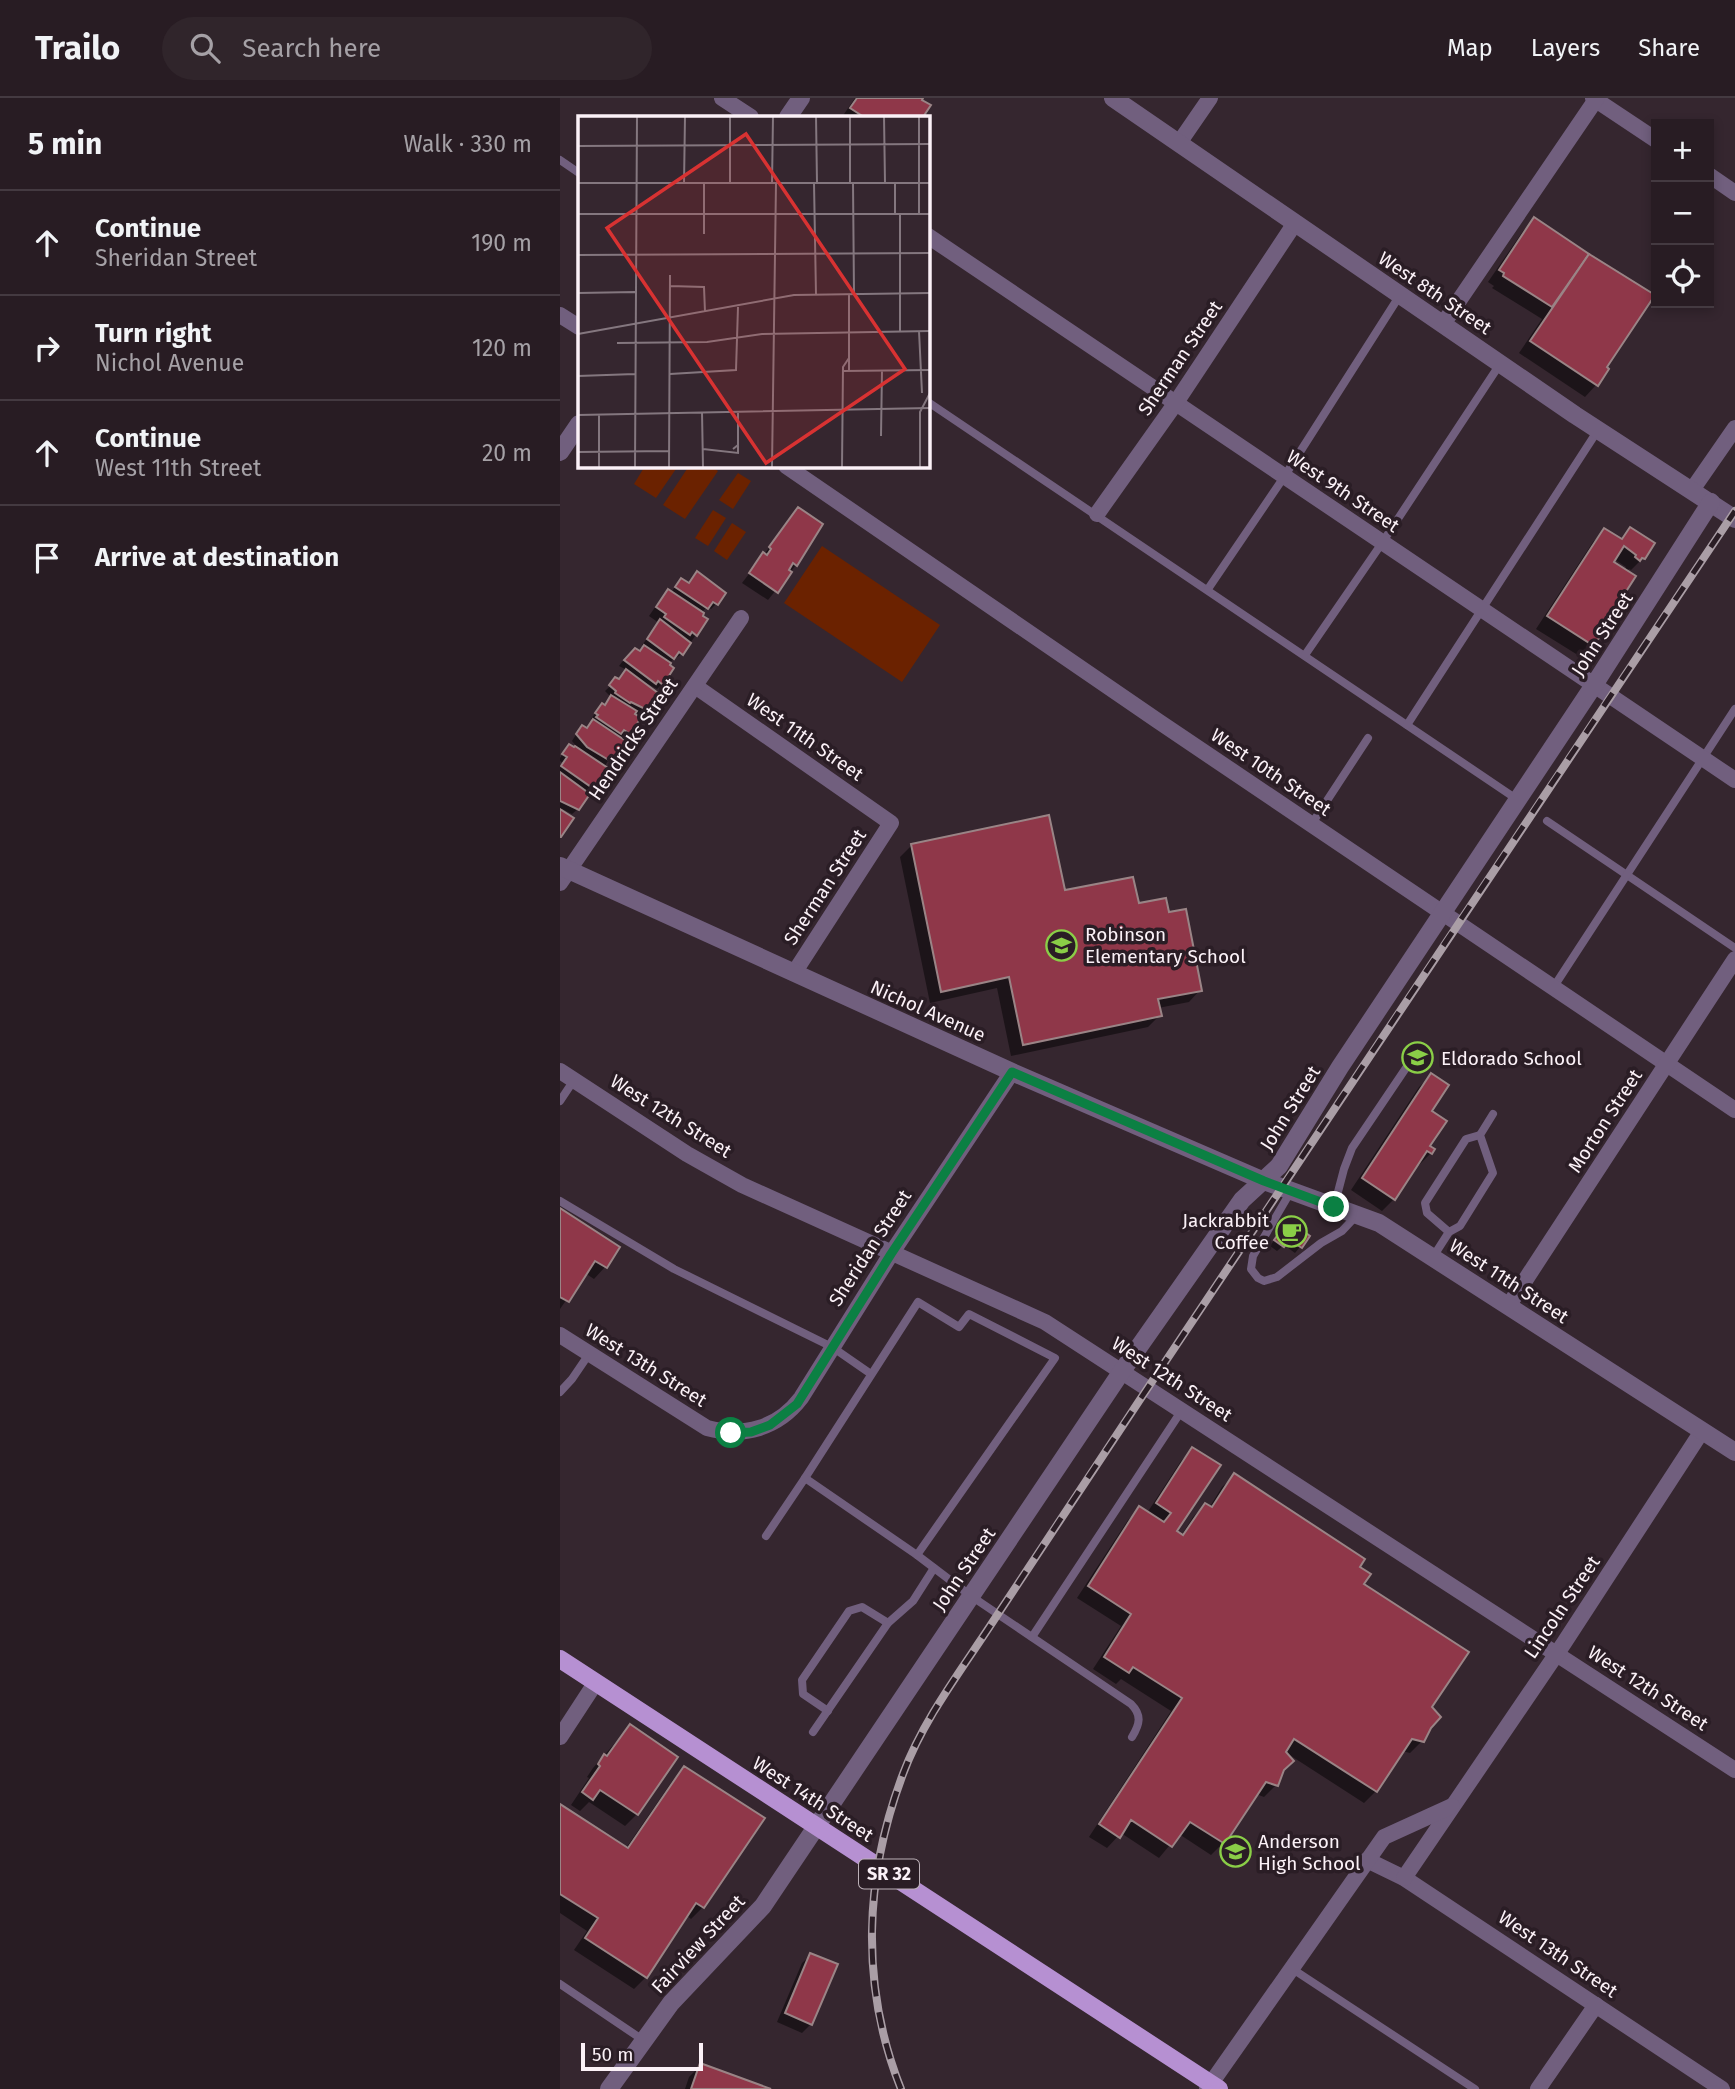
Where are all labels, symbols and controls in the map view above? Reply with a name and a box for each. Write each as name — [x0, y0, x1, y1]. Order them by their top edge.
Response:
search box — [162, 17, 652, 80]
text: Trailo — [35, 28, 120, 68]
icon: search — [186, 29, 224, 67]
text: Search here — [242, 33, 381, 64]
text: Map — [1447, 34, 1493, 62]
text: Layers — [1531, 34, 1600, 62]
text: Share — [1638, 34, 1700, 62]
inset map — [578, 116, 929, 467]
map controls — [1651, 119, 1714, 308]
button: + — [1651, 119, 1714, 182]
text: 5 min — [28, 126, 102, 162]
text: Walk · 330 m — [404, 130, 532, 158]
button: − — [1651, 182, 1714, 245]
text: Continue — [95, 213, 201, 244]
icon: ahead — [28, 224, 66, 262]
text: 190 m — [471, 229, 532, 257]
text: Sheridan Street — [95, 244, 257, 272]
button: locate — [1651, 245, 1714, 308]
street label: West 8th Street — [1374, 247, 1496, 339]
street label: Sherman Street — [1133, 296, 1227, 420]
text: Turn right — [95, 318, 212, 349]
icon: right — [28, 329, 66, 367]
text: 120 m — [472, 334, 532, 362]
text: Nichol Avenue — [95, 349, 244, 377]
text: Continue — [95, 423, 201, 454]
icon: ahead — [28, 434, 66, 472]
text: 20 m — [482, 439, 532, 467]
street label: West 9th Street — [1282, 445, 1404, 537]
text: West 11th Street — [95, 454, 261, 482]
icon: arrive — [28, 539, 66, 577]
text: Arrive at destination — [95, 542, 339, 573]
street label: John Street — [1566, 587, 1638, 680]
street label: Hendricks Street — [584, 673, 682, 805]
street label: West 11th Street — [742, 688, 868, 786]
street label: West 10th Street — [1207, 723, 1336, 821]
street label: Sherman Street — [779, 825, 871, 949]
place label: Robinson Elementary School — [1085, 923, 1246, 968]
school or university icon: Robinson Elementary School — [1045, 928, 1079, 962]
street label: Nichol Avenue — [867, 975, 989, 1047]
school or university icon: Eldorado School — [1401, 1041, 1435, 1075]
place label: Eldorado School — [1441, 1047, 1582, 1070]
street label: John Street — [1255, 1061, 1325, 1155]
street label: Morton Street — [1563, 1065, 1647, 1177]
street label: West 12th Street — [606, 1069, 736, 1163]
street label: Sheridan Street — [824, 1185, 916, 1310]
route end — [1318, 1191, 1349, 1222]
place label: Jackrabbit Coffee — [1182, 1209, 1269, 1254]
cafe icon: Jackrabbit Coffee — [1275, 1214, 1309, 1248]
street label: West 11th Street — [1445, 1234, 1573, 1328]
street label: West 13th Street — [581, 1318, 711, 1412]
street label: West 12th Street — [1108, 1332, 1237, 1427]
route start — [715, 1417, 746, 1448]
street label: John Street — [928, 1523, 1000, 1615]
street label: Lincoln Street — [1519, 1551, 1605, 1663]
street label: West 12th Street — [1584, 1641, 1713, 1736]
street label: West 14th Street — [748, 1751, 878, 1847]
place label: Anderson High School — [1258, 1830, 1361, 1875]
school or university icon: Anderson High School — [1218, 1835, 1252, 1869]
road number: SR 32 — [859, 1860, 919, 1889]
street label: Fairview Street — [646, 1890, 750, 1998]
street label: West 13th Street — [1494, 1906, 1622, 2002]
scale bar — [581, 2040, 704, 2072]
text: 50 m — [592, 2043, 633, 2066]

